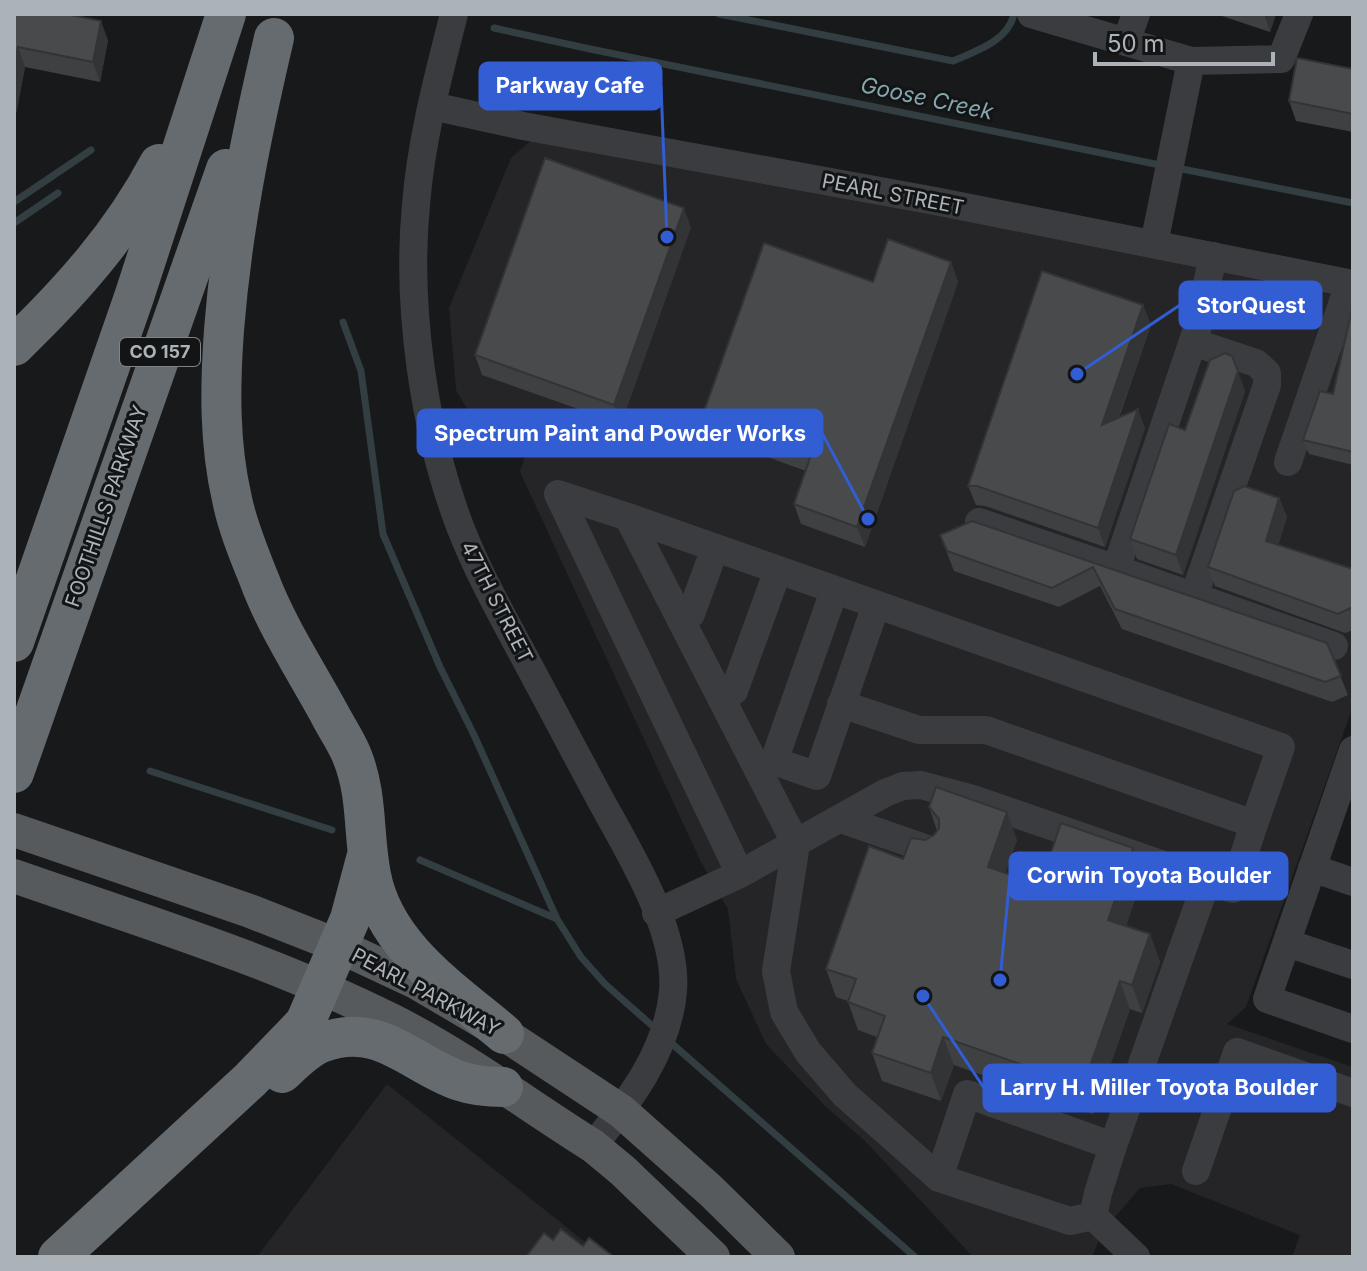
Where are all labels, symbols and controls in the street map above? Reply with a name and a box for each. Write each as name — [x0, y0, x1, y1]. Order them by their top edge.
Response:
scale bar — [1095, 16, 1273, 66]
text: 50 m — [1107, 29, 1165, 58]
callout: Parkway Cafe — [480, 63, 661, 109]
water label: Goose Creek — [858, 71, 996, 125]
text: Parkway Cafe — [496, 72, 644, 98]
street label: PEARL STREET — [820, 168, 966, 220]
callout: StorQuest — [1180, 282, 1321, 328]
text: StorQuest — [1197, 292, 1305, 318]
road number: CO 157 — [120, 338, 200, 366]
street label: FOOTHILLS PARKWAY — [60, 402, 152, 610]
callout: Spectrum Paint and Powder Works — [418, 410, 822, 456]
text: Spectrum Paint and Powder Works — [434, 420, 806, 446]
street label: 47TH STREET — [456, 537, 538, 667]
callout: Corwin Toyota Boulder — [1010, 853, 1287, 899]
text: Corwin Toyota Boulder — [1027, 862, 1271, 888]
street label: PEARL PARKWAY — [348, 943, 505, 1041]
callout: Larry H. Miller Toyota Boulder — [984, 1065, 1335, 1111]
text: Larry H. Miller Toyota Boulder — [1000, 1074, 1318, 1100]

